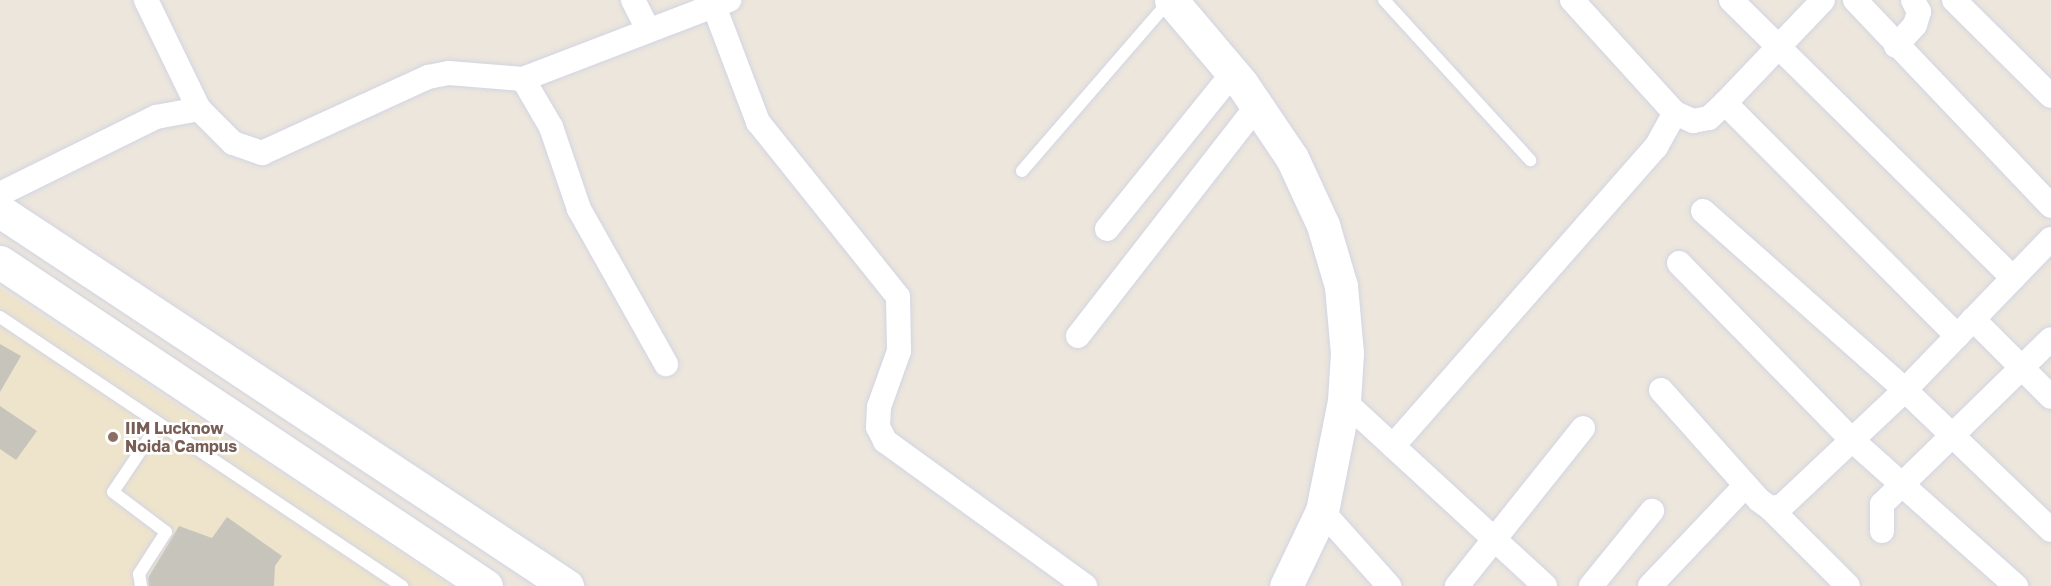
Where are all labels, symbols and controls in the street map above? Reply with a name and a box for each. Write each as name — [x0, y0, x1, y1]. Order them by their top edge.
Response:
place label: IIM Lucknow Noida Campus — [125, 418, 237, 456]
marker: IIM Lucknow Noida Campus — [106, 430, 120, 444]

